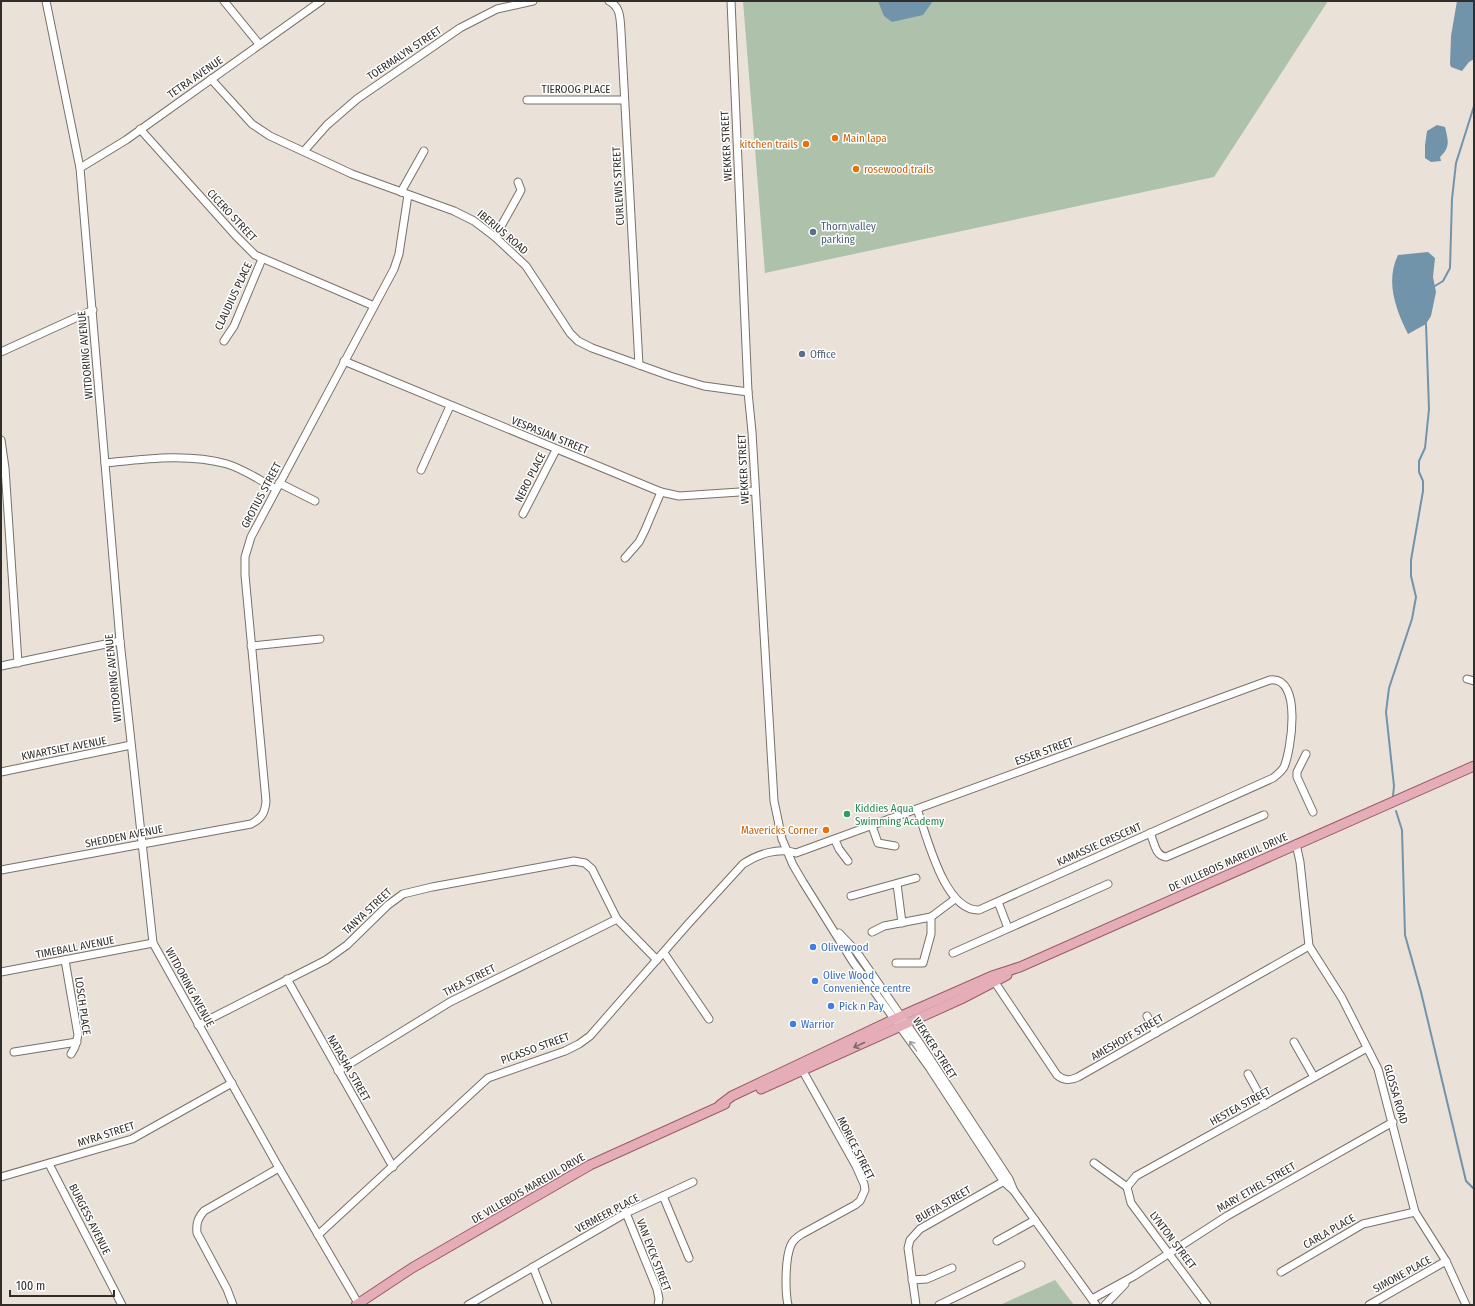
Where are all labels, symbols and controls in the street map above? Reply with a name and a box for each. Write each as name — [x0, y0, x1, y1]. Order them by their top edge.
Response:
street label: TOERMALYN STREET — [365, 23, 445, 83]
street label: TETRA AVENUE — [165, 54, 225, 101]
street label: TIEROOG PLACE — [542, 83, 610, 96]
street label: WEKKER STREET — [718, 110, 735, 182]
place label: Main lapa — [843, 132, 887, 145]
marker: Main lapa — [830, 133, 840, 143]
place label: kitchen trails — [739, 138, 798, 151]
marker: kitchen trails — [801, 139, 811, 149]
street label: CURLEWIS STREET — [610, 145, 627, 226]
place label: rosewood trails — [864, 163, 934, 176]
marker: rosewood trails — [851, 164, 861, 174]
street label: CICERO STREET — [204, 187, 260, 245]
street label: IBERIUS ROAD — [475, 207, 531, 257]
place label: Thorn valley parking — [821, 220, 876, 246]
marker: Thorn valley parking — [808, 227, 818, 237]
street label: CLAUDIUS PLACE — [212, 260, 255, 332]
street label: WITDORING AVENUE — [75, 310, 96, 400]
place label: Office — [810, 348, 836, 361]
marker: Office — [797, 349, 807, 359]
street label: VESPASIAN STREET — [509, 414, 591, 457]
street label: WEKKER STREET — [735, 433, 752, 505]
street label: NERO PLACE — [512, 450, 549, 504]
street label: GROTIUS STREET — [239, 459, 285, 530]
street label: WITDORING AVENUE — [102, 633, 125, 723]
street label: KWARTSIET AVENUE — [20, 734, 108, 763]
street label: ESSER STREET — [1013, 735, 1076, 768]
place label: Kiddies Aqua Swimming Academy — [855, 802, 944, 828]
marker: Kiddies Aqua Swimming Academy — [842, 809, 852, 819]
street label: KAMASSIE CRESCENT — [1055, 820, 1144, 869]
street label: SHEDDEN AVENUE — [84, 823, 164, 850]
place label: Mavericks Corner — [741, 824, 818, 837]
marker: Mavericks Corner — [821, 825, 831, 835]
street label: DE VILLEBOIS MAREUIL DRIVE — [1167, 830, 1290, 895]
street label: TANYA STREET — [340, 885, 395, 937]
street label: TIMEBALL AVENUE — [35, 934, 115, 961]
place label: Olivewood — [821, 941, 869, 954]
marker: Olivewood — [808, 942, 818, 952]
street label: WITDORING AVENUE — [162, 945, 217, 1029]
street label: THEA STREET — [441, 961, 498, 999]
place label: Olive Wood Convenience centre — [823, 969, 911, 995]
street label: LOSCH PLACE — [72, 976, 93, 1036]
marker: Olive Wood Convenience centre — [810, 976, 820, 986]
place label: Pick n Pay — [839, 1000, 884, 1013]
marker: Pick n Pay — [826, 1001, 836, 1011]
street label: AMESHOFF STREET — [1089, 1011, 1167, 1063]
street label: WEKKER STREET — [910, 1015, 960, 1082]
place label: Warrior — [801, 1018, 835, 1031]
marker: Warrior — [788, 1019, 798, 1029]
street label: PICASSO STREET — [499, 1030, 572, 1067]
street label: NATASHA STREET — [324, 1033, 373, 1105]
one-way arrow — [909, 1040, 917, 1051]
one-way arrow — [853, 1042, 865, 1049]
street label: GLOSSA ROAD — [1381, 1063, 1410, 1126]
street label: HESTEA STREET — [1208, 1084, 1274, 1128]
street label: MORICE STREET — [834, 1115, 877, 1183]
street label: MYRA STREET — [76, 1119, 137, 1150]
street label: DE VILLEBOIS MAREUIL DRIVE — [469, 1151, 587, 1226]
street label: MARY ETHEL STREET — [1215, 1159, 1299, 1215]
street label: BURGESS AVENUE — [66, 1182, 113, 1257]
street label: BUFFA STREET — [913, 1183, 974, 1225]
street label: VERMEER PLACE — [573, 1191, 641, 1236]
street label: LYNTON STREET — [1147, 1209, 1199, 1272]
street label: CARLA PLACE — [1301, 1211, 1357, 1251]
street label: VAN EYCK STREET — [634, 1217, 674, 1294]
street label: SIMONE PLACE — [1371, 1253, 1434, 1296]
scale bar — [10, 1272, 114, 1298]
text: 100 m — [16, 1279, 45, 1293]

